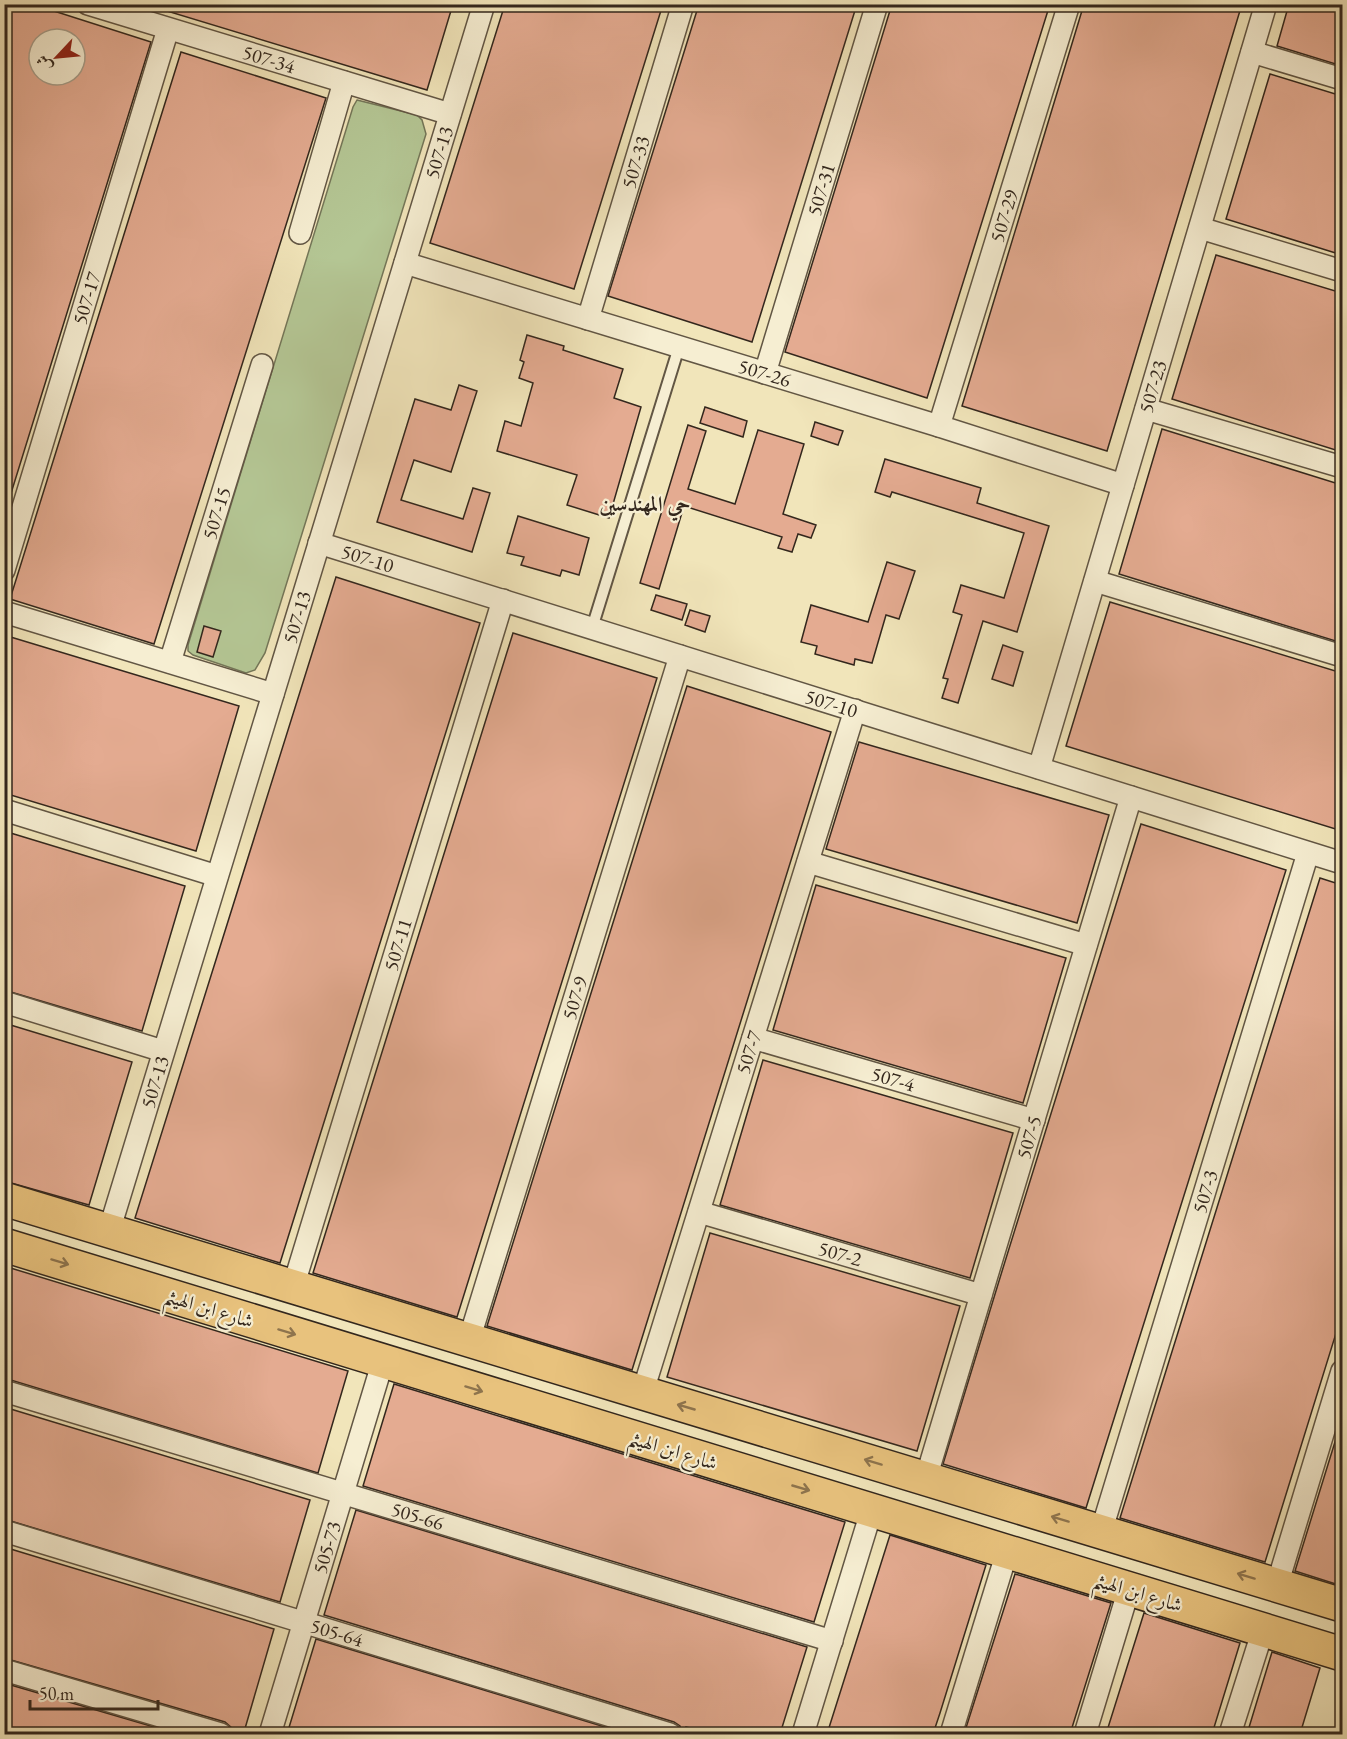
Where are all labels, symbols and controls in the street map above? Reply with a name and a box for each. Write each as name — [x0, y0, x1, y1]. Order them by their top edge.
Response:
north arrow — [27, 27, 87, 87]
street label: 507-34 — [239, 39, 299, 79]
text: ش — [31, 52, 57, 75]
street label: 507-13 — [418, 123, 459, 182]
street label: 507-33 — [615, 133, 656, 191]
street label: 507-31 — [801, 160, 841, 219]
street label: 507-29 — [983, 186, 1024, 245]
street label: 507-17 — [66, 268, 107, 328]
street label: 507-26 — [735, 353, 794, 393]
street label: 507-23 — [1132, 357, 1172, 416]
street label: 507-15 — [196, 484, 236, 542]
district label: حي المهندسين — [599, 490, 691, 522]
street label: 507-10 — [338, 538, 397, 579]
street label: 507-13 — [276, 588, 317, 646]
street label: 507-10 — [802, 683, 861, 724]
street label: 507-11 — [377, 915, 418, 974]
street label: 507-9 — [556, 973, 594, 1023]
street label: 507-7 — [729, 1027, 767, 1077]
street label: 507-13 — [134, 1052, 175, 1111]
street label: 507-4 — [868, 1060, 918, 1098]
street label: 507-5 — [1010, 1112, 1047, 1162]
street label: 507-3 — [1186, 1167, 1224, 1216]
street label: 507-2 — [815, 1235, 865, 1272]
one-way arrow — [50, 1257, 69, 1268]
street label: شارع ابن الهيثم — [159, 1282, 257, 1341]
one-way arrow — [277, 1327, 296, 1338]
one-way arrow — [464, 1384, 483, 1395]
one-way arrow — [677, 1401, 696, 1412]
street label: شارع ابن الهيثم — [623, 1424, 721, 1483]
one-way arrow — [864, 1456, 883, 1467]
one-way arrow — [791, 1483, 810, 1494]
street label: 505-66 — [388, 1496, 447, 1536]
one-way arrow — [1051, 1513, 1070, 1524]
street label: 505-73 — [306, 1518, 347, 1577]
street label: شارع ابن الهيثم — [1088, 1566, 1186, 1625]
one-way arrow — [1237, 1570, 1256, 1581]
street label: 505-64 — [307, 1612, 367, 1653]
scale bar — [30, 1673, 158, 1711]
text: 50 m — [39, 1682, 74, 1705]

